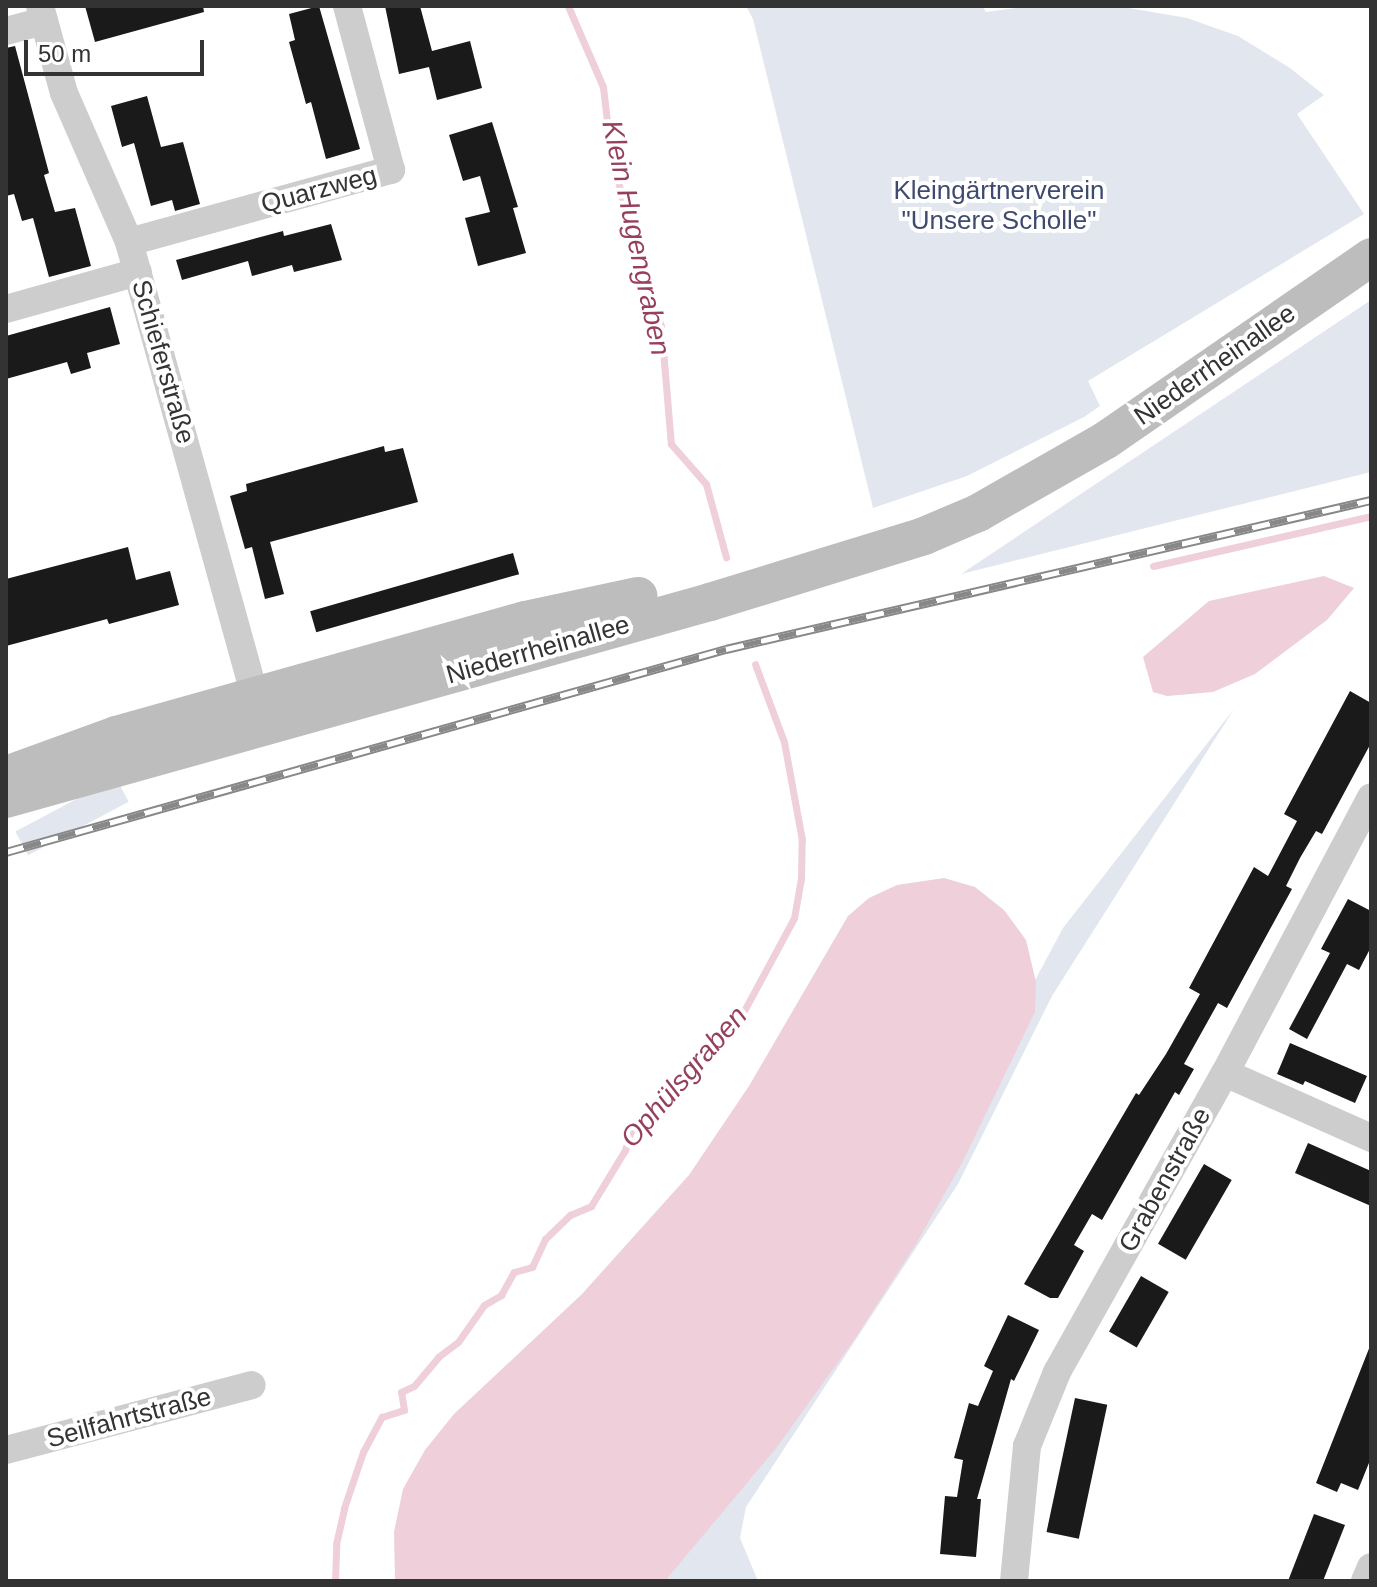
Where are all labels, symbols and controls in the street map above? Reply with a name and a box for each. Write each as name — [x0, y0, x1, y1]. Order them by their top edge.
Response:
scale bar — [28, 24, 208, 74]
text: 50 m — [38, 40, 91, 67]
water label: Klein Hugengraben — [595, 117, 677, 359]
street label: Quarzweg — [258, 160, 380, 220]
park label: Kleingärtnerverein "Unsere Scholle" — [893, 175, 1105, 236]
street label: Schieferstraße — [125, 276, 201, 448]
street label: Niederrheinallee — [1129, 298, 1301, 432]
street label: Niederrheinallee — [443, 609, 633, 691]
water label: Ophülsgraben — [614, 1000, 754, 1154]
street label: Grabenstraße — [1112, 1102, 1218, 1258]
street label: Seilfahrtstraße — [43, 1381, 215, 1455]

